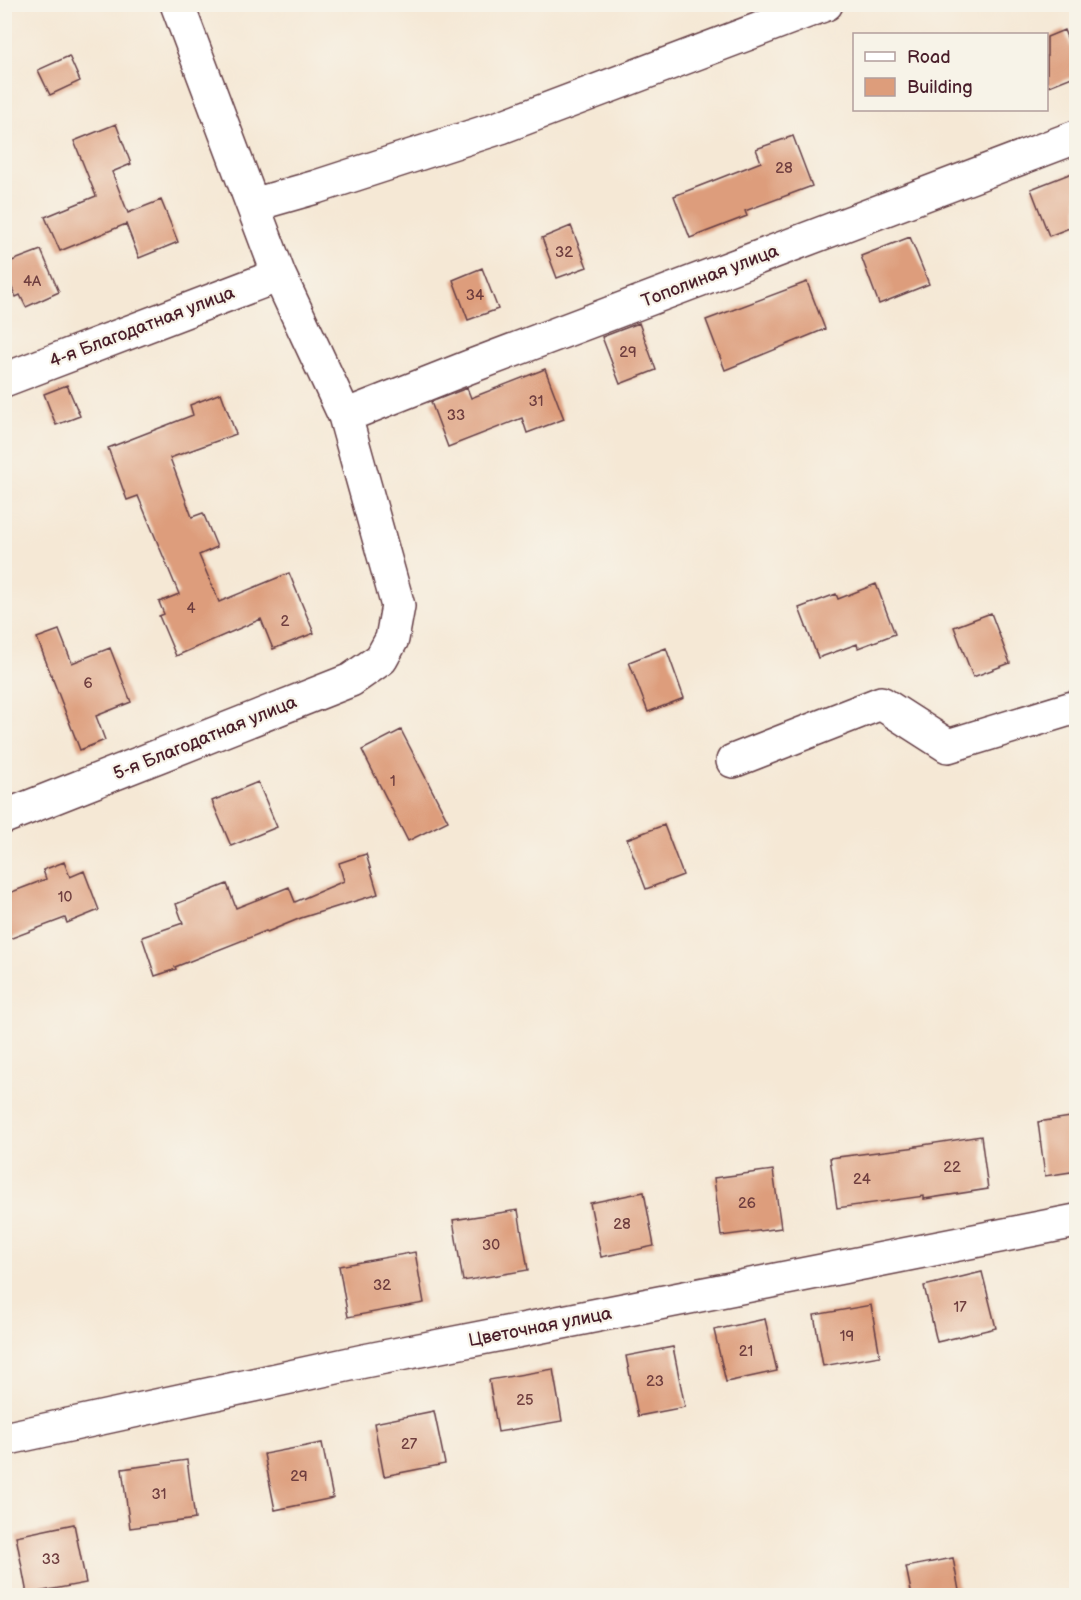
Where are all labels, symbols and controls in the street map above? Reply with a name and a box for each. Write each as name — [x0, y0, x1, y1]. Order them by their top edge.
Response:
legend — [853, 33, 1048, 111]
text: Road — [907, 47, 951, 68]
text: Building — [907, 77, 973, 98]
house number: 28 — [775, 159, 793, 178]
street label: Тополиная улица — [638, 240, 782, 312]
house number: 32 — [555, 243, 573, 262]
house number: 4А — [23, 272, 42, 291]
street label: 4-я Благодатная улица — [46, 282, 238, 372]
house number: 34 — [466, 286, 484, 305]
house number: 29 — [619, 343, 637, 362]
house number: 31 — [528, 392, 544, 411]
house number: 33 — [447, 406, 465, 425]
house number: 4 — [186, 599, 196, 618]
house number: 2 — [281, 612, 290, 631]
house number: 6 — [83, 674, 93, 693]
street label: 5-я Благодатная улица — [110, 691, 300, 784]
house number: 1 — [390, 772, 396, 791]
house number: 10 — [58, 888, 72, 907]
house number: 22 — [943, 1158, 961, 1177]
house number: 24 — [853, 1170, 871, 1189]
house number: 26 — [738, 1194, 756, 1213]
house number: 28 — [613, 1215, 631, 1234]
house number: 30 — [482, 1236, 500, 1255]
house number: 32 — [373, 1276, 391, 1295]
house number: 17 — [953, 1298, 967, 1317]
street label: Цветочная улица — [467, 1303, 614, 1351]
house number: 19 — [840, 1327, 854, 1346]
house number: 21 — [739, 1342, 753, 1361]
house number: 23 — [646, 1372, 664, 1391]
house number: 25 — [516, 1391, 534, 1410]
house number: 27 — [401, 1435, 418, 1454]
house number: 29 — [290, 1467, 308, 1486]
house number: 31 — [151, 1485, 167, 1504]
house number: 33 — [42, 1550, 60, 1569]

